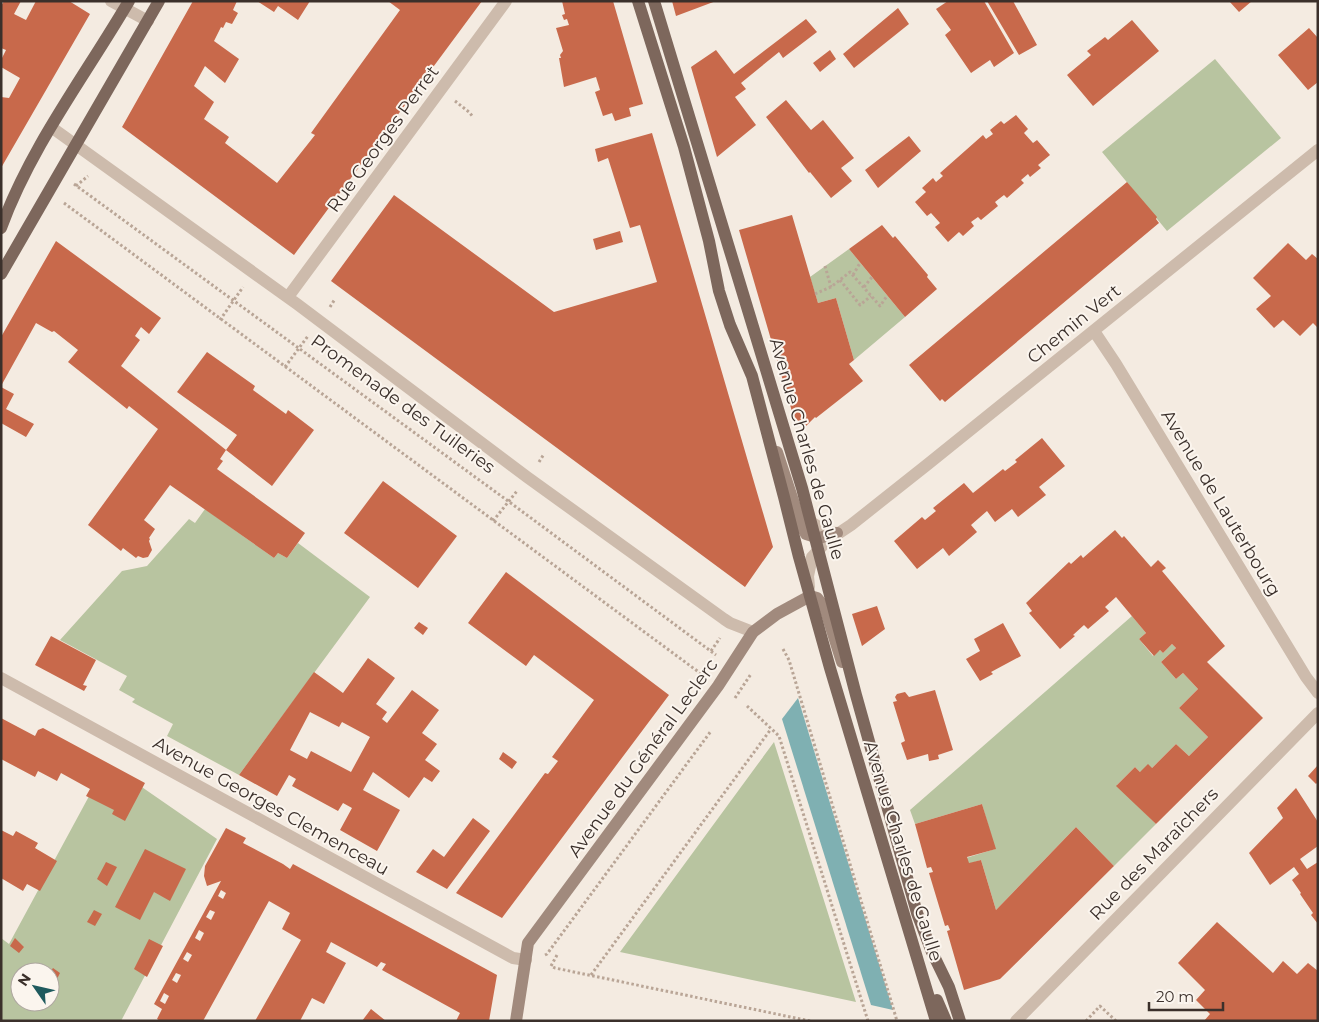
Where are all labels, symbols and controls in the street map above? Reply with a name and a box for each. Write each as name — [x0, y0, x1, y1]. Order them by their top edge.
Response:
street label: Rue Georges Perret — [322, 61, 444, 217]
street label: Chemin Vert — [1023, 280, 1125, 368]
street label: Promenade des Tuileries — [307, 330, 500, 478]
street label: Avenue Charles de Gaulle — [765, 336, 849, 562]
street label: Avenue de Lauterbourg — [1157, 406, 1285, 600]
street label: Avenue du Général Leclerc — [563, 654, 723, 862]
street label: Avenue Georges Clemenceau — [149, 732, 393, 880]
street label: Avenue Charles de Gaulle — [859, 738, 947, 964]
street label: Rue des Maraîchers — [1085, 783, 1223, 925]
north arrow — [10, 962, 60, 1012]
text: N — [14, 970, 35, 989]
scale bar — [1149, 980, 1223, 1012]
text: 20 m — [1156, 987, 1194, 1006]

